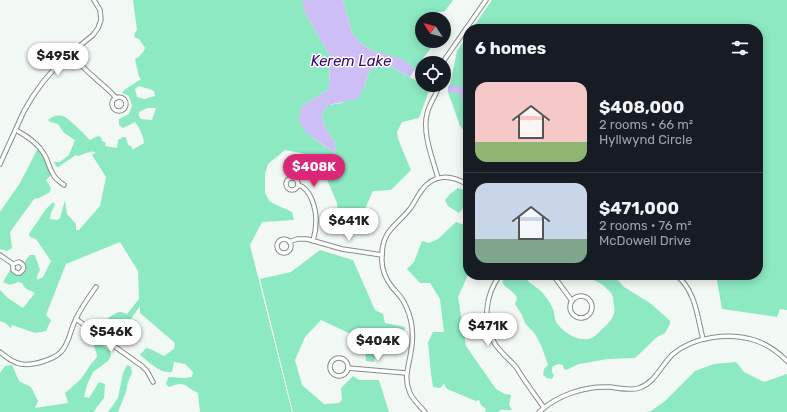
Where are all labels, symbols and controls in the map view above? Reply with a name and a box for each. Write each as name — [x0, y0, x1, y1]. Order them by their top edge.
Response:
north arrow — [415, 12, 451, 48]
map controls — [415, 12, 451, 92]
icon: filters — [729, 37, 751, 59]
text: 6 homes — [475, 38, 546, 58]
pin: $495K — [30, 43, 86, 77]
text: $495K — [37, 48, 79, 63]
water label: Kerem Lake — [311, 52, 392, 70]
button: locate — [415, 56, 451, 92]
text: $408,000 — [599, 97, 684, 117]
icon: home — [507, 98, 555, 146]
text: 2 rooms · 66 m² — [599, 117, 693, 132]
text: Hyllwynd Circle — [599, 132, 692, 147]
pin: $408K — [286, 154, 342, 188]
text: $408K — [292, 159, 336, 174]
text: $471,000 — [599, 198, 679, 218]
icon: home — [507, 199, 555, 247]
pin: $641K — [321, 208, 377, 242]
text: $641K — [329, 213, 369, 228]
text: 2 rooms · 76 m² — [599, 218, 692, 233]
text: McDowell Drive — [599, 233, 691, 248]
pin: $471K — [460, 313, 516, 347]
text: $471K — [468, 318, 508, 333]
pin: $546K — [83, 319, 139, 353]
text: $546K — [89, 324, 133, 339]
pin: $404K — [350, 328, 406, 362]
text: $404K — [356, 333, 400, 348]

